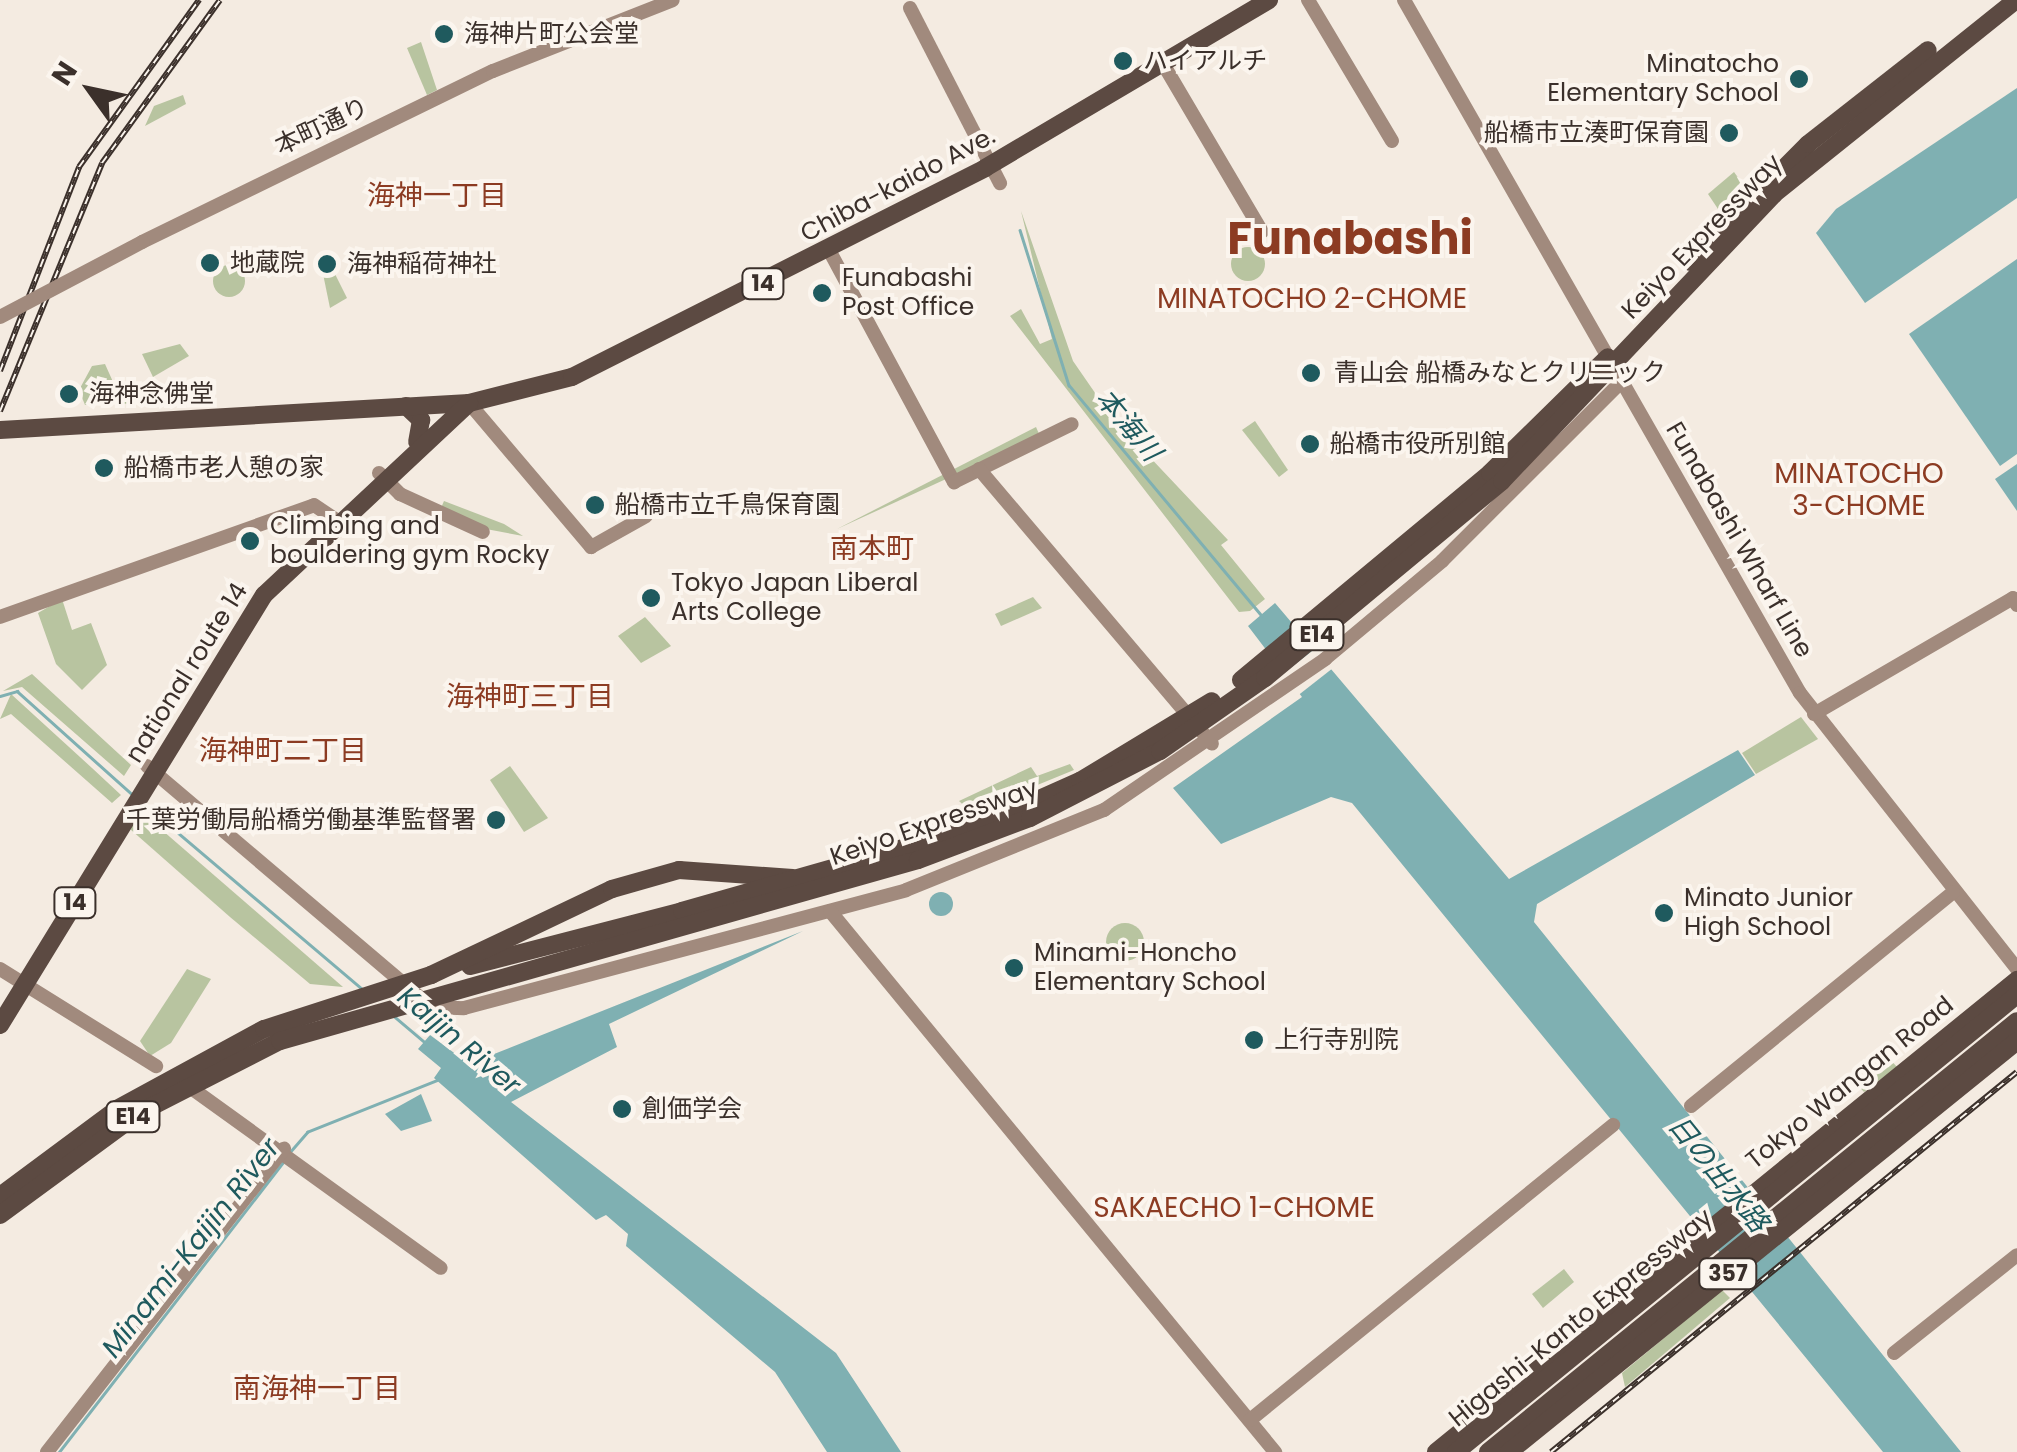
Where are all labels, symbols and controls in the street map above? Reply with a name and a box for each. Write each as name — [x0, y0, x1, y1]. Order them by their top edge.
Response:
place label: 海神片町公会堂 — [464, 19, 639, 49]
marker: 海神片町公会堂 — [433, 23, 455, 45]
north arrow — [40, 40, 140, 140]
place label: ハイアルチ — [1143, 46, 1268, 76]
marker: ハイアルチ — [1112, 50, 1134, 72]
place label: Minatocho Elementary School — [1547, 50, 1779, 109]
text: N — [42, 54, 87, 93]
marker: Minatocho Elementary School — [1788, 68, 1810, 90]
street label: 本町通り — [270, 92, 374, 162]
place label: 船橋市立湊町保育園 — [1484, 118, 1709, 148]
street label: Chiba-kaido Ave. — [796, 121, 1000, 249]
marker: 船橋市立湊町保育園 — [1718, 122, 1740, 144]
street label: Keiyo Expressway — [1616, 148, 1788, 326]
district label: 海神一丁目 — [367, 179, 507, 213]
district label: Funabashi — [1227, 212, 1473, 266]
place label: 地蔵院 — [230, 248, 305, 278]
place label: 海神稲荷神社 — [347, 249, 497, 279]
marker: 地蔵院 — [199, 252, 221, 274]
marker: 海神稲荷神社 — [316, 253, 338, 275]
place label: Funabashi Post Office — [842, 264, 974, 323]
road number: 14 — [740, 267, 786, 301]
marker: Funabashi Post Office — [811, 282, 833, 304]
district label: MINATOCHO 2-CHOME — [1136, 282, 1488, 316]
place label: 青山会 船橋みなとクリニック — [1334, 358, 1666, 388]
marker: 青山会 船橋みなとクリニック — [1298, 360, 1324, 386]
place label: 海神念佛堂 — [89, 379, 214, 409]
water label: 本海川 — [1088, 382, 1168, 468]
marker: 海神念佛堂 — [58, 383, 80, 405]
street label: Funabashi Wharf Line — [1659, 417, 1819, 663]
place label: 船橋市役所別館 — [1330, 429, 1505, 459]
marker: 船橋市役所別館 — [1299, 433, 1321, 455]
place label: 船橋市老人憩の家 — [124, 453, 324, 483]
marker: 船橋市老人憩の家 — [93, 457, 115, 479]
district label: MINATOCHO 3-CHOME — [1763, 457, 1955, 523]
place label: 船橋市立千鳥保育園 — [615, 490, 840, 520]
marker: 船橋市立千鳥保育園 — [584, 494, 606, 516]
place label: Climbing and bouldering gym Rocky — [270, 512, 549, 571]
marker: Climbing and bouldering gym Rocky — [239, 530, 261, 552]
district label: 南本町 — [830, 532, 914, 566]
place label: Tokyo Japan Liberal Arts College — [671, 569, 918, 628]
street label: national route 14 — [120, 578, 254, 768]
marker: Tokyo Japan Liberal Arts College — [640, 587, 662, 609]
road number: E14 — [1287, 618, 1347, 652]
district label: 海神町三丁目 — [446, 680, 614, 714]
district label: 海神町二丁目 — [199, 734, 367, 768]
street label: Keiyo Expressway — [826, 773, 1042, 873]
place label: 千葉労働局船橋労働基準監督署 — [126, 805, 476, 835]
marker: 千葉労働局船橋労働基準監督署 — [485, 809, 507, 831]
place label: Minato Junior High School — [1684, 884, 1853, 943]
road number: 14 — [52, 886, 98, 920]
marker: Minato Junior High School — [1653, 902, 1675, 924]
place label: Minami-Honcho Elementary School — [1034, 939, 1266, 998]
marker: Minami-Honcho Elementary School — [1003, 957, 1025, 979]
water label: Kaijin River — [391, 980, 527, 1102]
street label: Tokyo Wangan Road — [1740, 990, 1960, 1176]
place label: 上行寺別院 — [1274, 1025, 1399, 1055]
marker: 上行寺別院 — [1243, 1029, 1265, 1051]
place label: 創価学会 — [642, 1094, 742, 1124]
marker: 創価学会 — [611, 1098, 633, 1120]
road number: E14 — [103, 1100, 163, 1134]
water label: 日の出水路 — [1661, 1109, 1775, 1239]
water label: Minami-Kaijin River — [95, 1132, 287, 1364]
district label: SAKAECHO 1-CHOME — [1073, 1191, 1395, 1225]
street label: Higashi-Kanto Expressway — [1443, 1203, 1719, 1433]
road number: 357 — [1698, 1257, 1758, 1291]
district label: 南海神一丁目 — [233, 1372, 401, 1406]

